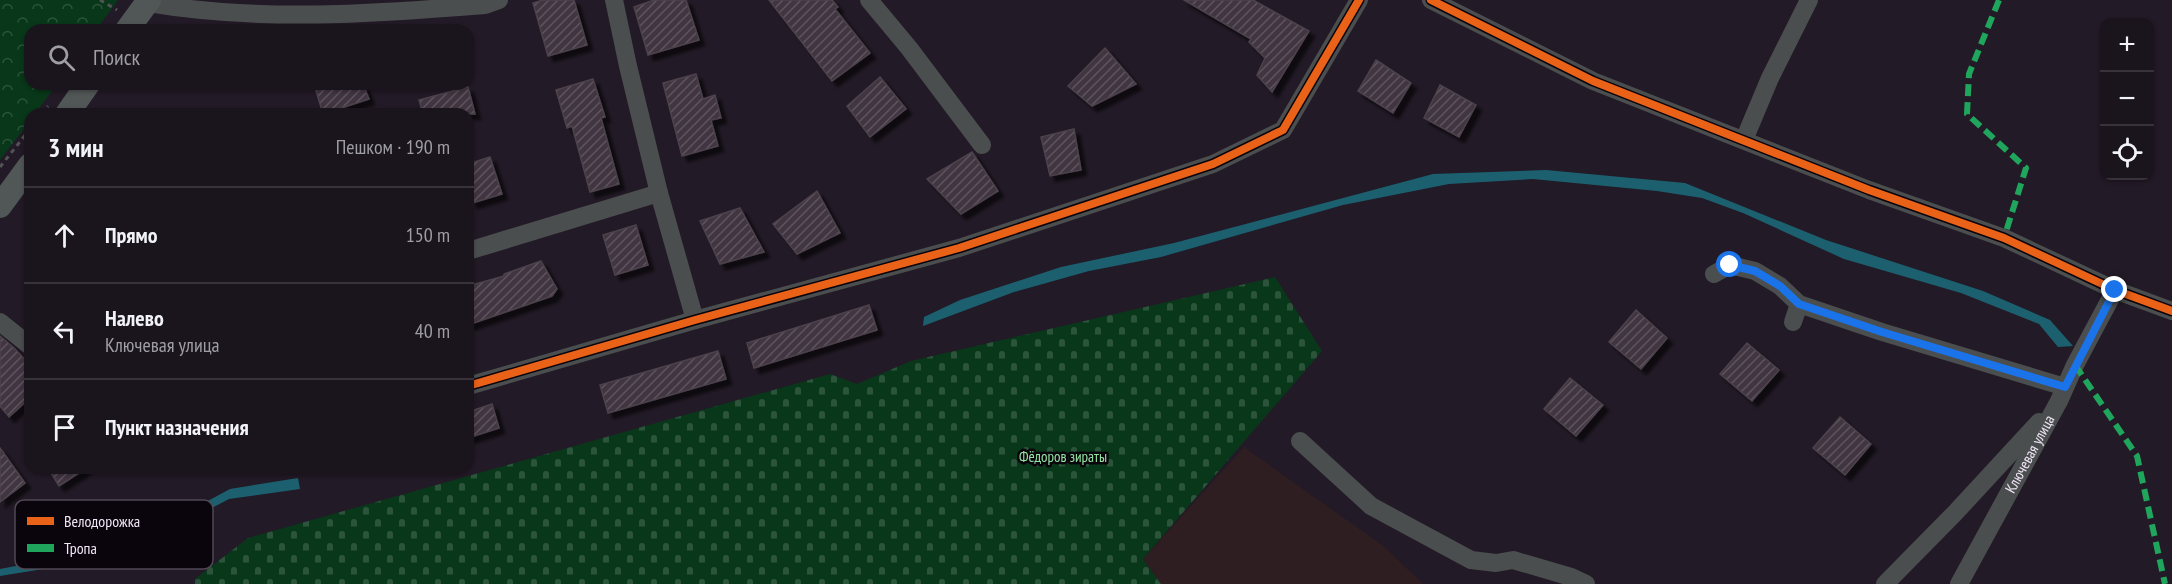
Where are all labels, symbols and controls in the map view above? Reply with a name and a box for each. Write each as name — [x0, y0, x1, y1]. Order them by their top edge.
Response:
map controls — [2100, 18, 2154, 180]
button: + — [2100, 18, 2154, 72]
search box — [24, 24, 474, 90]
icon: search — [45, 41, 78, 74]
text: Поиск — [93, 43, 140, 71]
button: − — [2100, 72, 2154, 126]
button: locate — [2100, 126, 2154, 180]
text: 3 мин — [48, 131, 103, 164]
text: Пешком · 190 m — [336, 134, 450, 160]
icon: ahead — [48, 219, 81, 252]
text: Прямо — [105, 221, 158, 249]
text: 150 m — [406, 222, 450, 248]
route start — [1716, 251, 1742, 277]
route end — [2101, 276, 2127, 302]
text: Налево — [105, 304, 164, 332]
icon: left — [48, 315, 81, 348]
text: 40 m — [415, 318, 450, 344]
text: Ключевая улица — [105, 332, 220, 358]
icon: arrive — [48, 411, 81, 444]
street label: Ключевая улица — [2001, 412, 2059, 496]
text: Пункт назначения — [105, 413, 249, 441]
park label: Фёдоров зираты — [1019, 447, 1107, 466]
legend — [15, 500, 213, 569]
text: Велодорожка — [64, 511, 140, 531]
text: Тропа — [64, 538, 97, 558]

